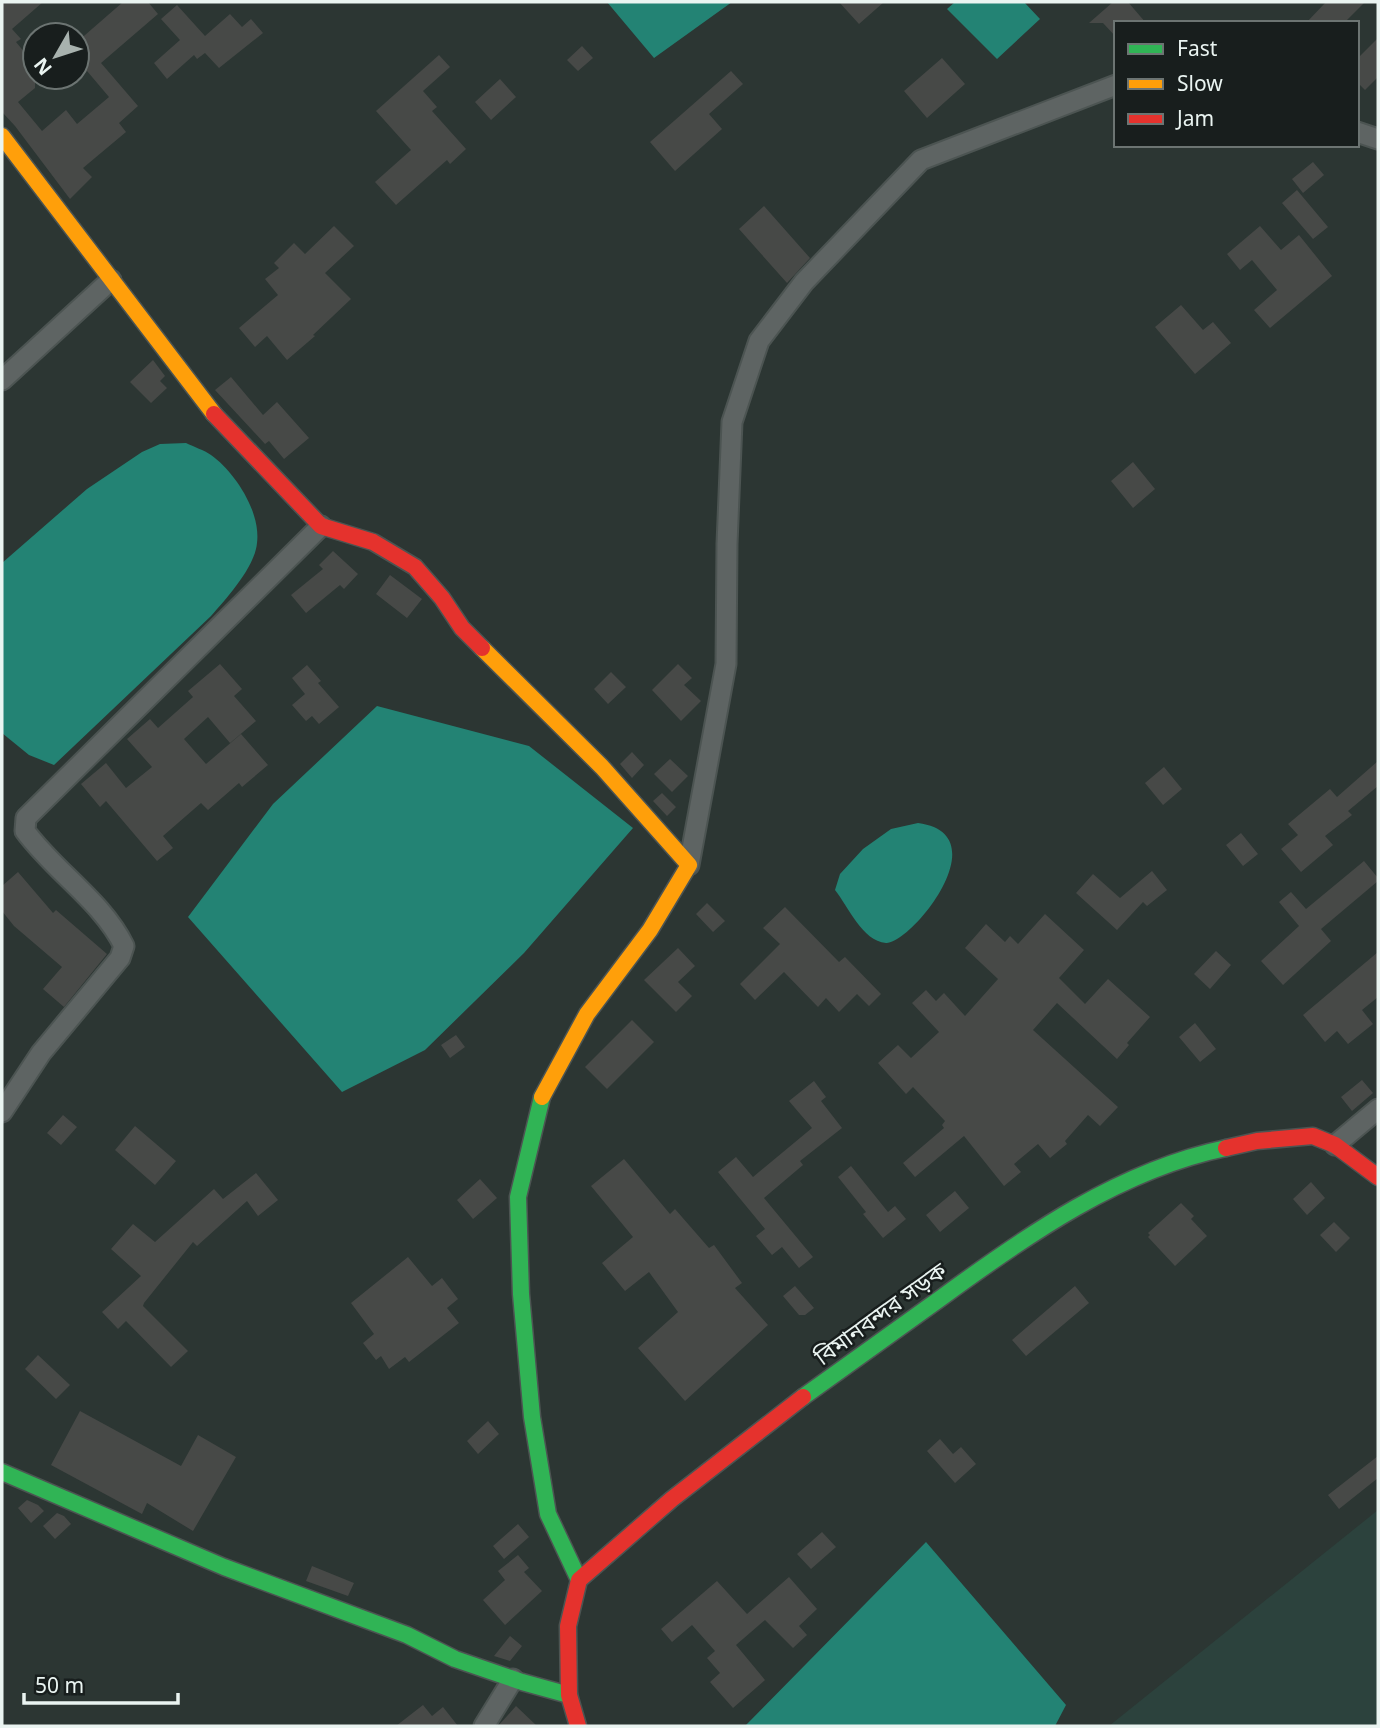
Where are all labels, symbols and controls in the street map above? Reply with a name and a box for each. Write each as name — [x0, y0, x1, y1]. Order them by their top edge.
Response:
north arrow — [21, 21, 91, 91]
legend — [1114, 21, 1359, 147]
text: Fast — [1177, 34, 1218, 62]
text: N — [28, 53, 58, 81]
text: Slow — [1177, 69, 1223, 97]
text: Jam — [1175, 104, 1214, 132]
street label: বিমানবন্দর সড়ক — [807, 1254, 953, 1372]
scale bar — [24, 1662, 178, 1706]
text: 50 m — [35, 1671, 84, 1699]

